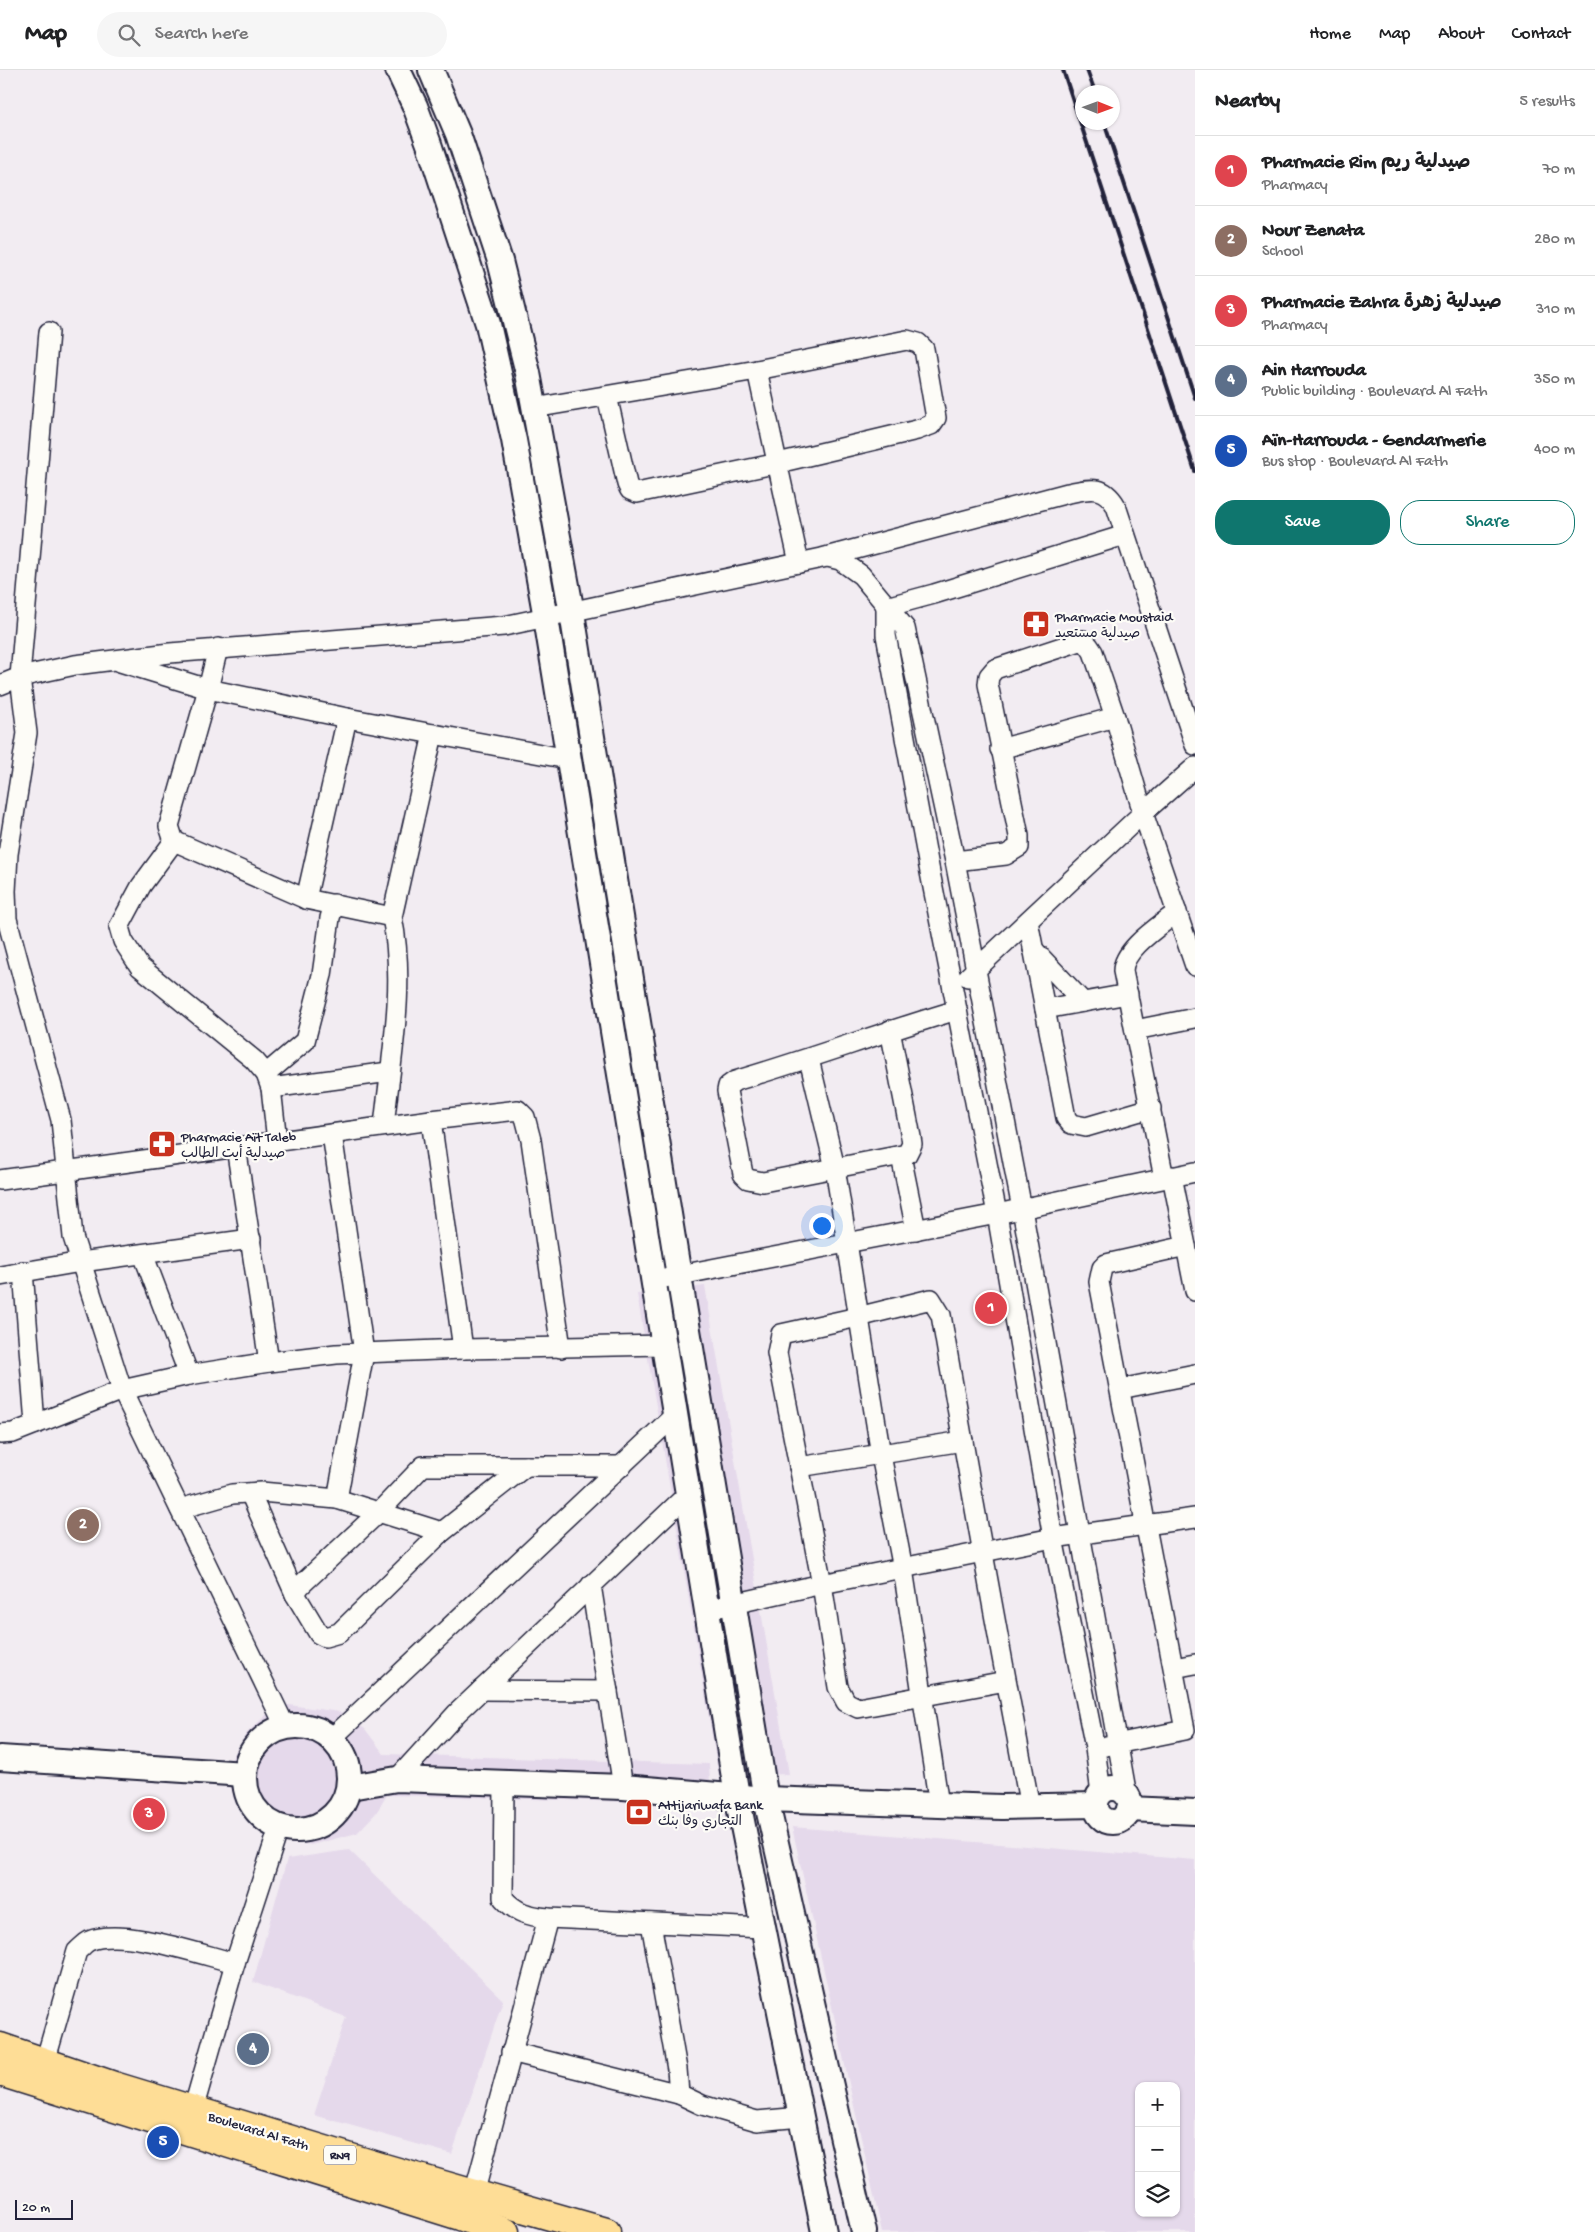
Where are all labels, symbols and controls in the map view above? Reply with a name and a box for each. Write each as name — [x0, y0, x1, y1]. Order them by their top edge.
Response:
search box — [97, 12, 447, 57]
text: Map — [25, 20, 67, 49]
icon: search — [115, 21, 143, 49]
text: Search here — [155, 23, 248, 46]
text: Home — [1309, 24, 1351, 45]
text: Map — [1379, 24, 1410, 45]
text: About — [1438, 24, 1484, 45]
text: Contact — [1512, 24, 1570, 45]
north arrow — [1075, 85, 1120, 130]
text: Nearby — [1215, 90, 1280, 115]
text: 5 results — [1520, 93, 1575, 112]
text: Pharmacie Rim صيدلية ريم — [1262, 152, 1470, 175]
text: 1 — [1228, 161, 1234, 180]
text: 70 m — [1542, 161, 1575, 180]
text: Pharmacy — [1262, 177, 1328, 196]
text: Nour Zenata — [1262, 220, 1364, 243]
text: 2 — [1227, 231, 1235, 250]
text: 280 m — [1534, 231, 1575, 250]
text: School — [1262, 243, 1304, 262]
text: Pharmacie Zahra صيدلية زهرة — [1262, 292, 1502, 315]
text: 3 — [1227, 301, 1235, 320]
text: 310 m — [1536, 301, 1575, 320]
text: Pharmacy — [1262, 317, 1328, 336]
text: Ain Harrouda — [1262, 360, 1366, 383]
text: 4 — [1227, 371, 1235, 390]
text: 350 m — [1534, 371, 1575, 390]
text: Public building · Boulevard Al Fath — [1262, 383, 1488, 402]
text: Aïn-Harrouda - Gendarmerie — [1262, 430, 1486, 453]
text: 5 — [1227, 441, 1235, 460]
text: 400 m — [1534, 441, 1575, 460]
text: Bus stop · Boulevard Al Fath — [1262, 453, 1448, 472]
button: Save — [1215, 500, 1390, 545]
button: Share — [1400, 500, 1575, 545]
pharmacy icon: Pharmacie Moustaid صيدلية مستعيد — [1021, 609, 1051, 639]
place label: Pharmacie Moustaid صيدلية مستعيد — [1054, 610, 1174, 643]
pharmacy icon: Pharmacie Aït Taleb صيدلية أيت الطالب — [147, 1129, 177, 1159]
place label: Pharmacie Aït Taleb صيدلية أيت الطالب — [180, 1130, 297, 1163]
your location — [809, 1213, 835, 1239]
pin: 1 — [975, 1289, 1007, 1327]
pin: 2 — [67, 1506, 99, 1544]
pin: 3 — [133, 1795, 165, 1833]
bank icon: Attijariwafa Bank التجاري وفا بنك — [624, 1797, 654, 1827]
place label: Attijariwafa Bank التجاري وفا بنك — [658, 1798, 764, 1831]
pin: 4 — [237, 2030, 269, 2068]
map controls — [1135, 2082, 1180, 2217]
button: + — [1135, 2082, 1180, 2127]
street label: Boulevard Al Fath — [205, 2109, 311, 2156]
pin: 5 — [147, 2123, 179, 2161]
button: − — [1135, 2127, 1180, 2172]
road number: RN9 — [324, 2146, 356, 2164]
button: layers — [1135, 2172, 1180, 2217]
scale bar — [15, 2197, 72, 2220]
text: 20 m — [22, 2200, 50, 2217]

